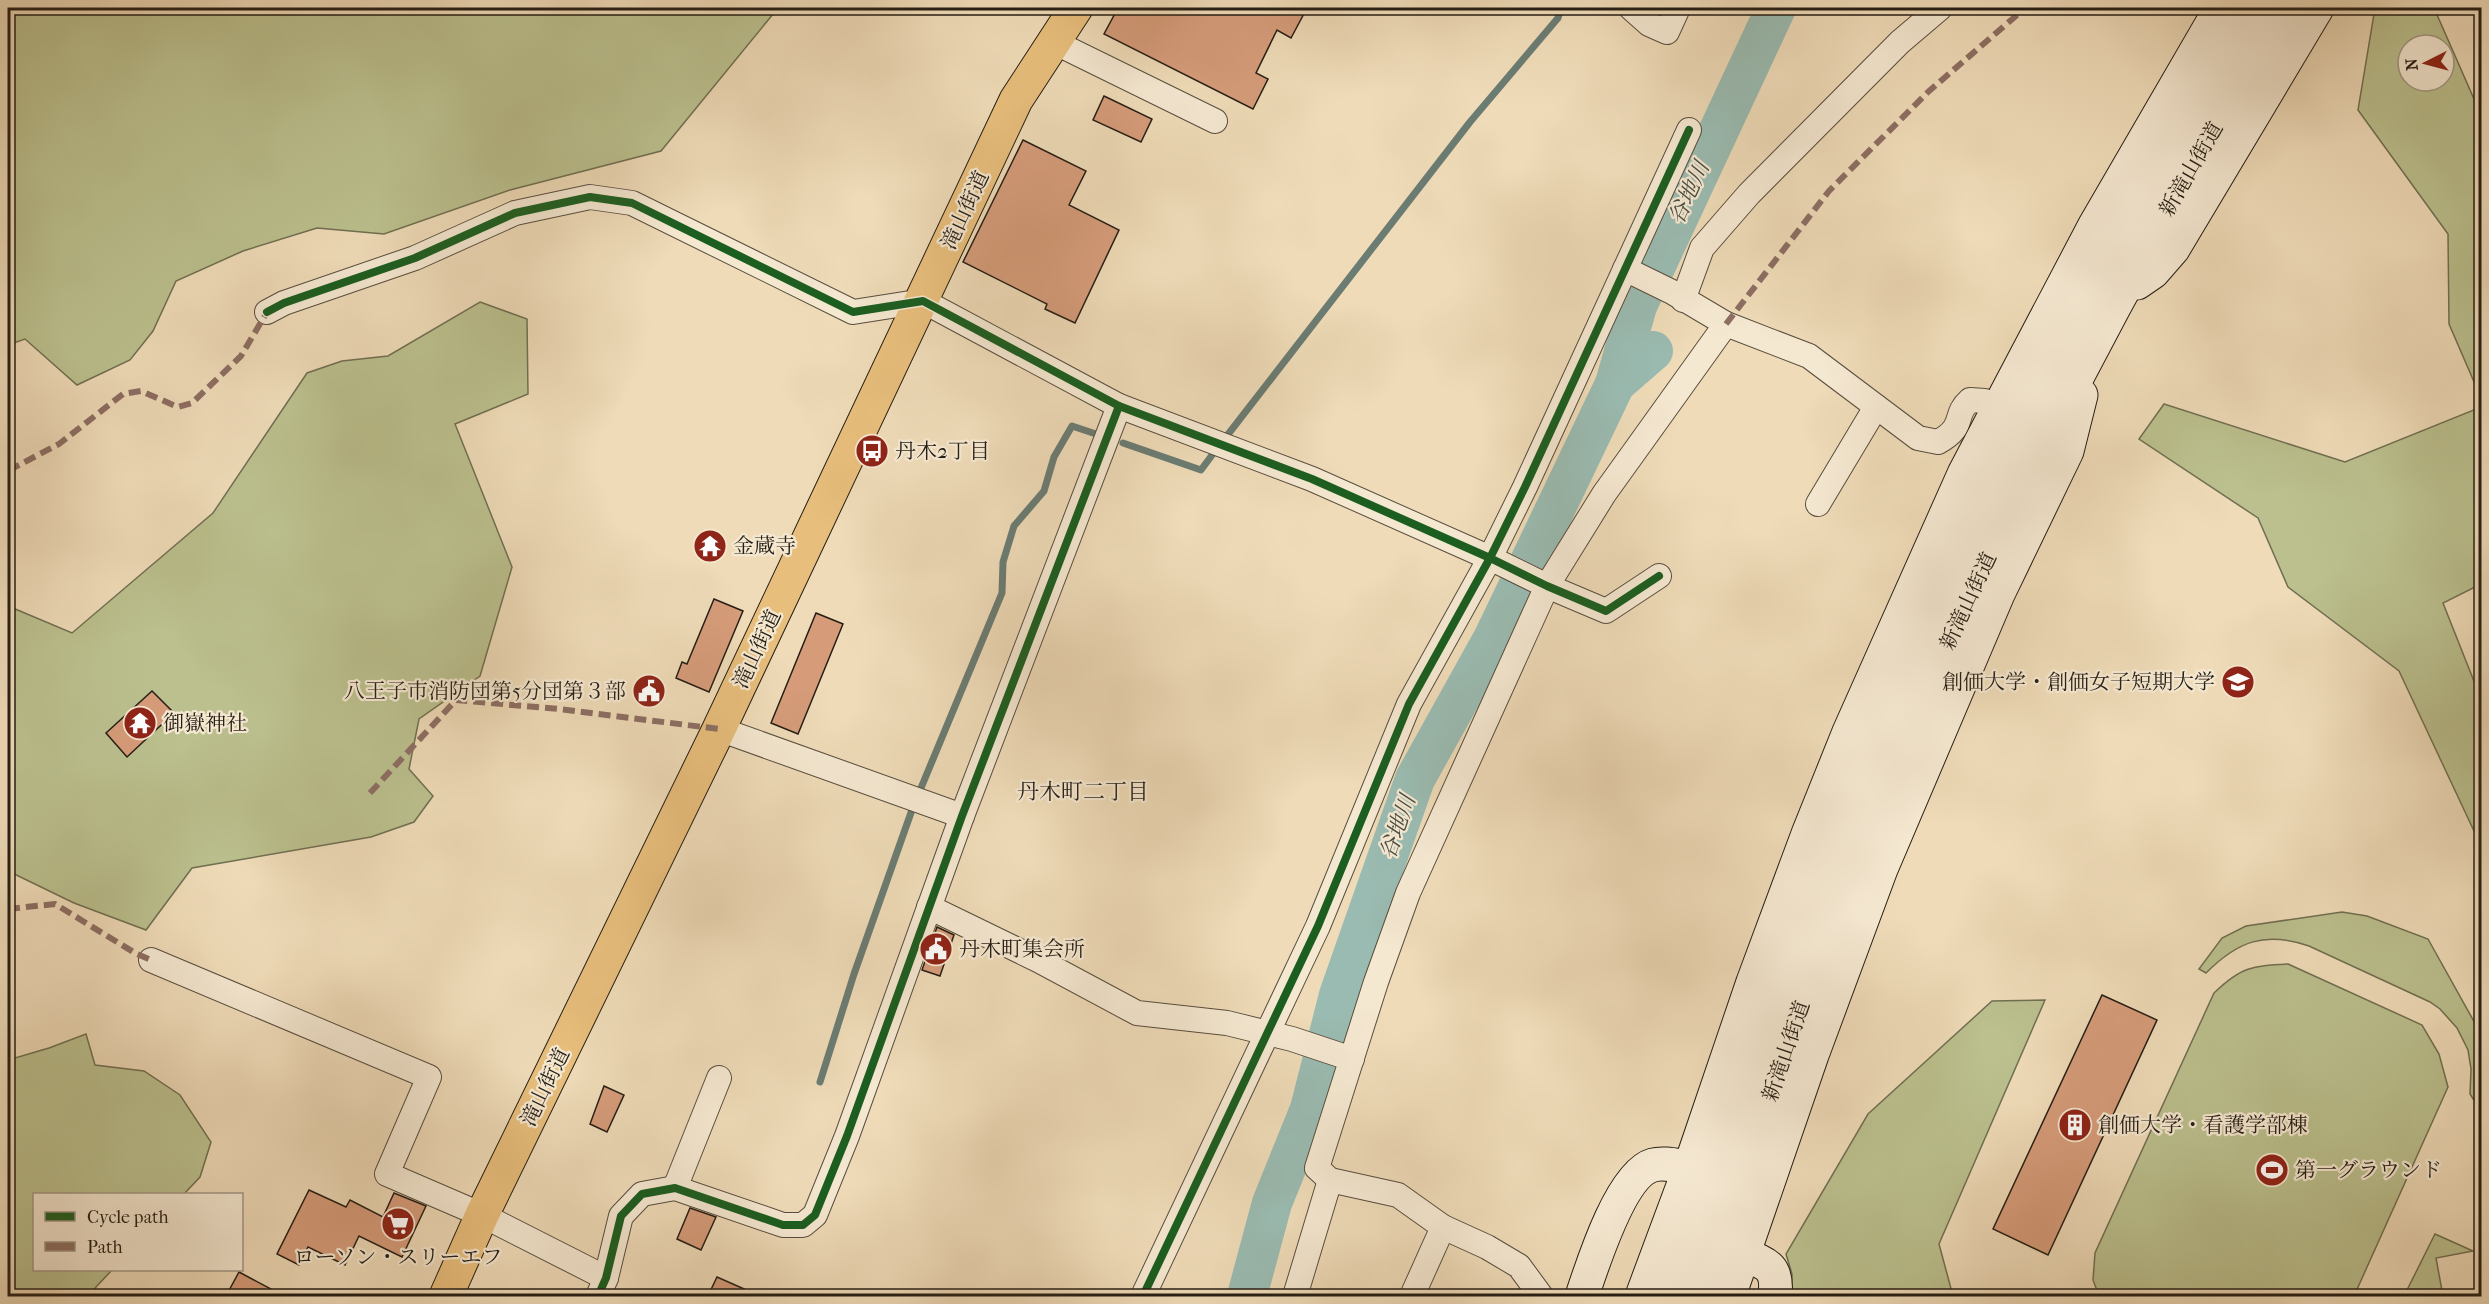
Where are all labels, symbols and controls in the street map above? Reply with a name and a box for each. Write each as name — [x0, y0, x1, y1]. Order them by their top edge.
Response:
north arrow — [2396, 33, 2456, 93]
text: N — [2401, 57, 2422, 72]
street label: 新滝山街道 — [2154, 118, 2228, 220]
water label: 谷地川 — [1663, 156, 1716, 228]
street label: 滝山街道 — [936, 167, 994, 253]
bus stop icon: 丹木2丁目 — [854, 433, 890, 469]
place label: 丹木2丁目 — [895, 439, 990, 463]
temple icon: 金蔵寺 — [692, 528, 728, 564]
place label: 金蔵寺 — [733, 534, 796, 558]
street label: 新滝山街道 — [1935, 548, 2001, 654]
street label: 滝山街道 — [728, 606, 786, 692]
school or university icon: 創価大学・創価女子短期大学 — [2220, 664, 2256, 700]
place label: 創価大学・創価女子短期大学 — [1942, 670, 2215, 694]
public building icon: 八王子市消防団第5分団第３部 — [631, 673, 667, 709]
place label: 八王子市消防団第5分団第３部 — [344, 679, 626, 703]
temple icon: 御嶽神社 — [122, 705, 158, 741]
place label: 御嶽神社 — [163, 711, 247, 735]
district label: 丹木町二丁目 — [1017, 779, 1149, 805]
water label: 谷地川 — [1375, 790, 1422, 862]
public building icon: 丹木町集会所 — [918, 931, 954, 967]
place label: 丹木町集会所 — [959, 937, 1085, 961]
street label: 新滝山街道 — [1758, 997, 1814, 1105]
street label: 滝山街道 — [516, 1044, 574, 1130]
building icon: 創価大学・看護学部棟 — [2057, 1107, 2093, 1143]
place label: 創価大学・看護学部棟 — [2098, 1113, 2308, 1137]
sports icon: 第一グラウンド — [2254, 1152, 2290, 1188]
place label: 第一グラウンド — [2295, 1158, 2442, 1182]
legend — [33, 1193, 243, 1271]
supermarket icon: ローソン・スリーエフ — [380, 1206, 416, 1242]
text: Cycle path — [87, 1207, 168, 1228]
text: Path — [87, 1237, 123, 1258]
place label: ローソン・スリーエフ — [293, 1245, 503, 1269]

